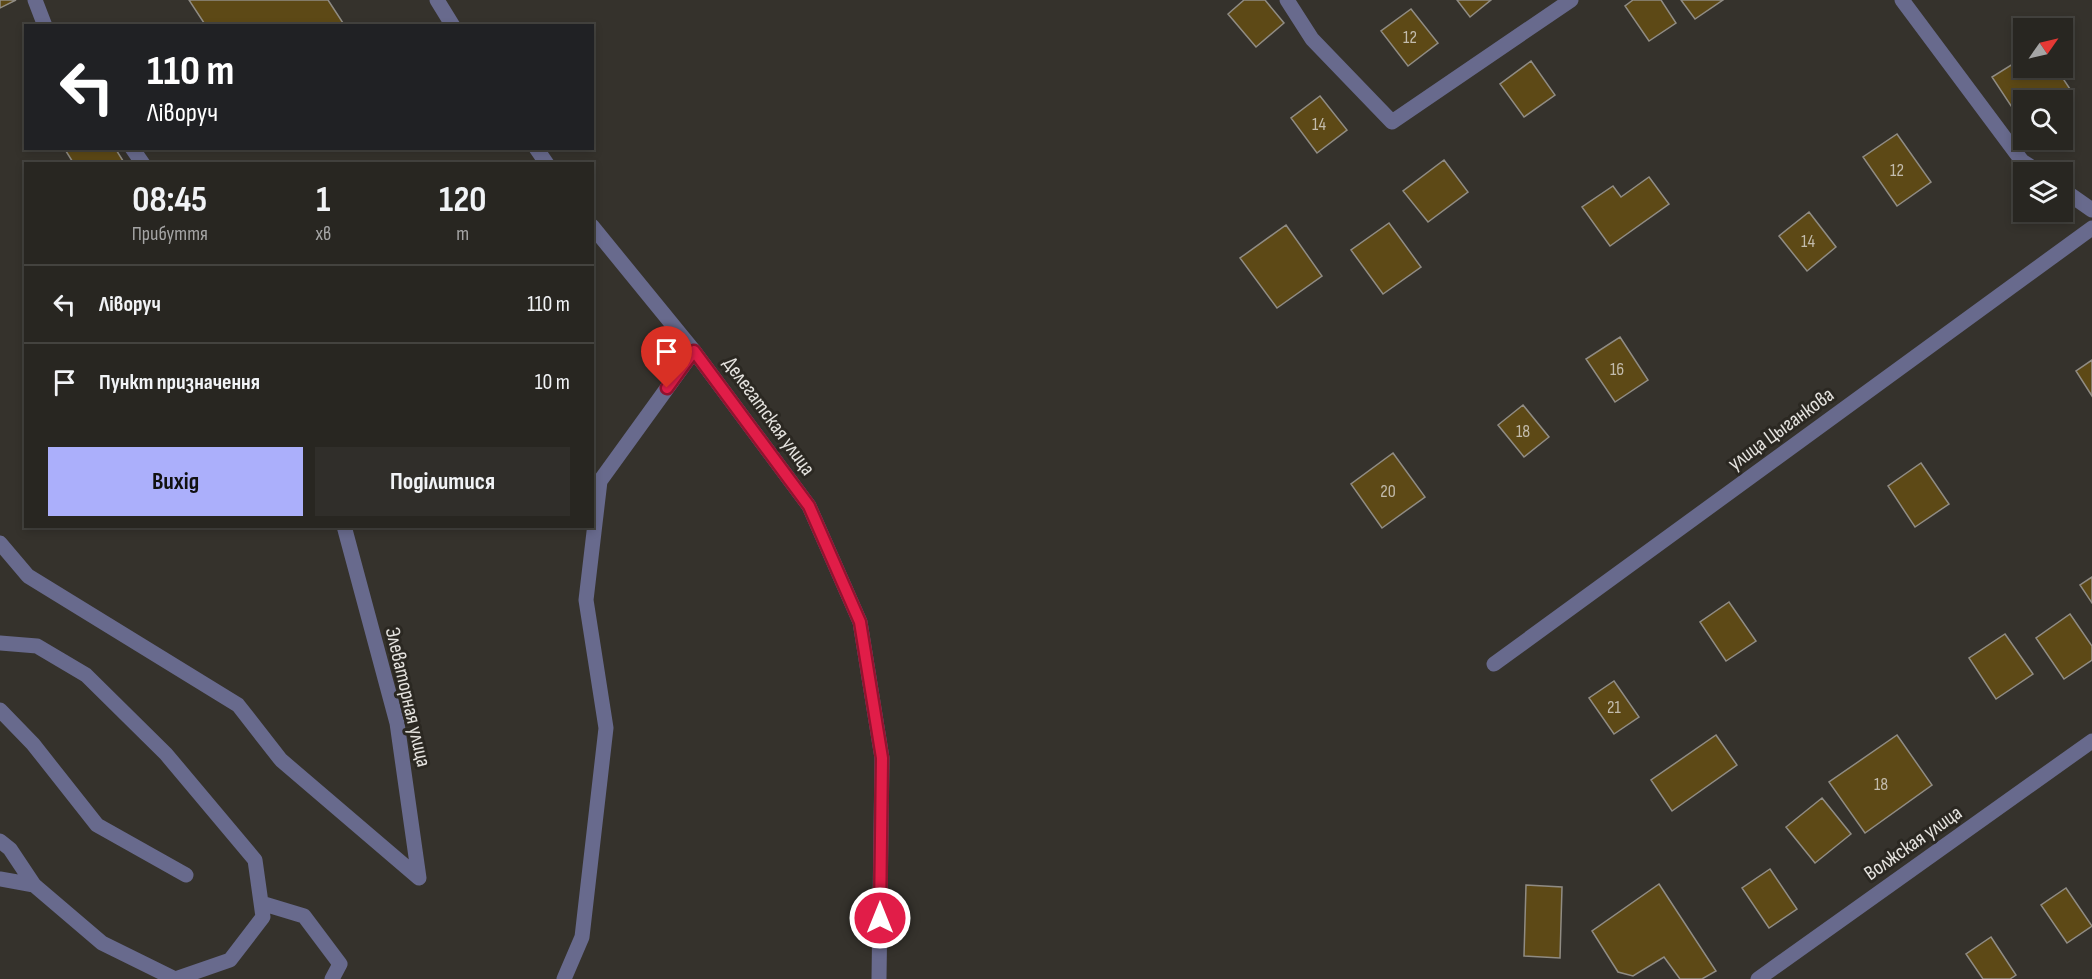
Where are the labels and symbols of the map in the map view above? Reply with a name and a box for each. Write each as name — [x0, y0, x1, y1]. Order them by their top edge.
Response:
north arrow — [2013, 18, 2073, 78]
house number: 12 — [1403, 27, 1417, 48]
house number: 14 — [1312, 114, 1326, 135]
house number: 12 — [1890, 160, 1904, 181]
house number: 14 — [1801, 231, 1815, 252]
pin — [641, 326, 692, 388]
street label: Делегатская улица — [718, 352, 820, 480]
house number: 16 — [1610, 359, 1624, 380]
street label: улица Цыганкова — [1723, 382, 1839, 476]
house number: 18 — [1516, 421, 1530, 442]
house number: 20 — [1380, 481, 1396, 502]
street label: Элеваторная улица — [380, 625, 436, 769]
house number: 21 — [1607, 697, 1622, 718]
house number: 18 — [1874, 774, 1888, 795]
street label: Волжская улица — [1859, 800, 1967, 886]
position arrow — [848, 886, 912, 950]

